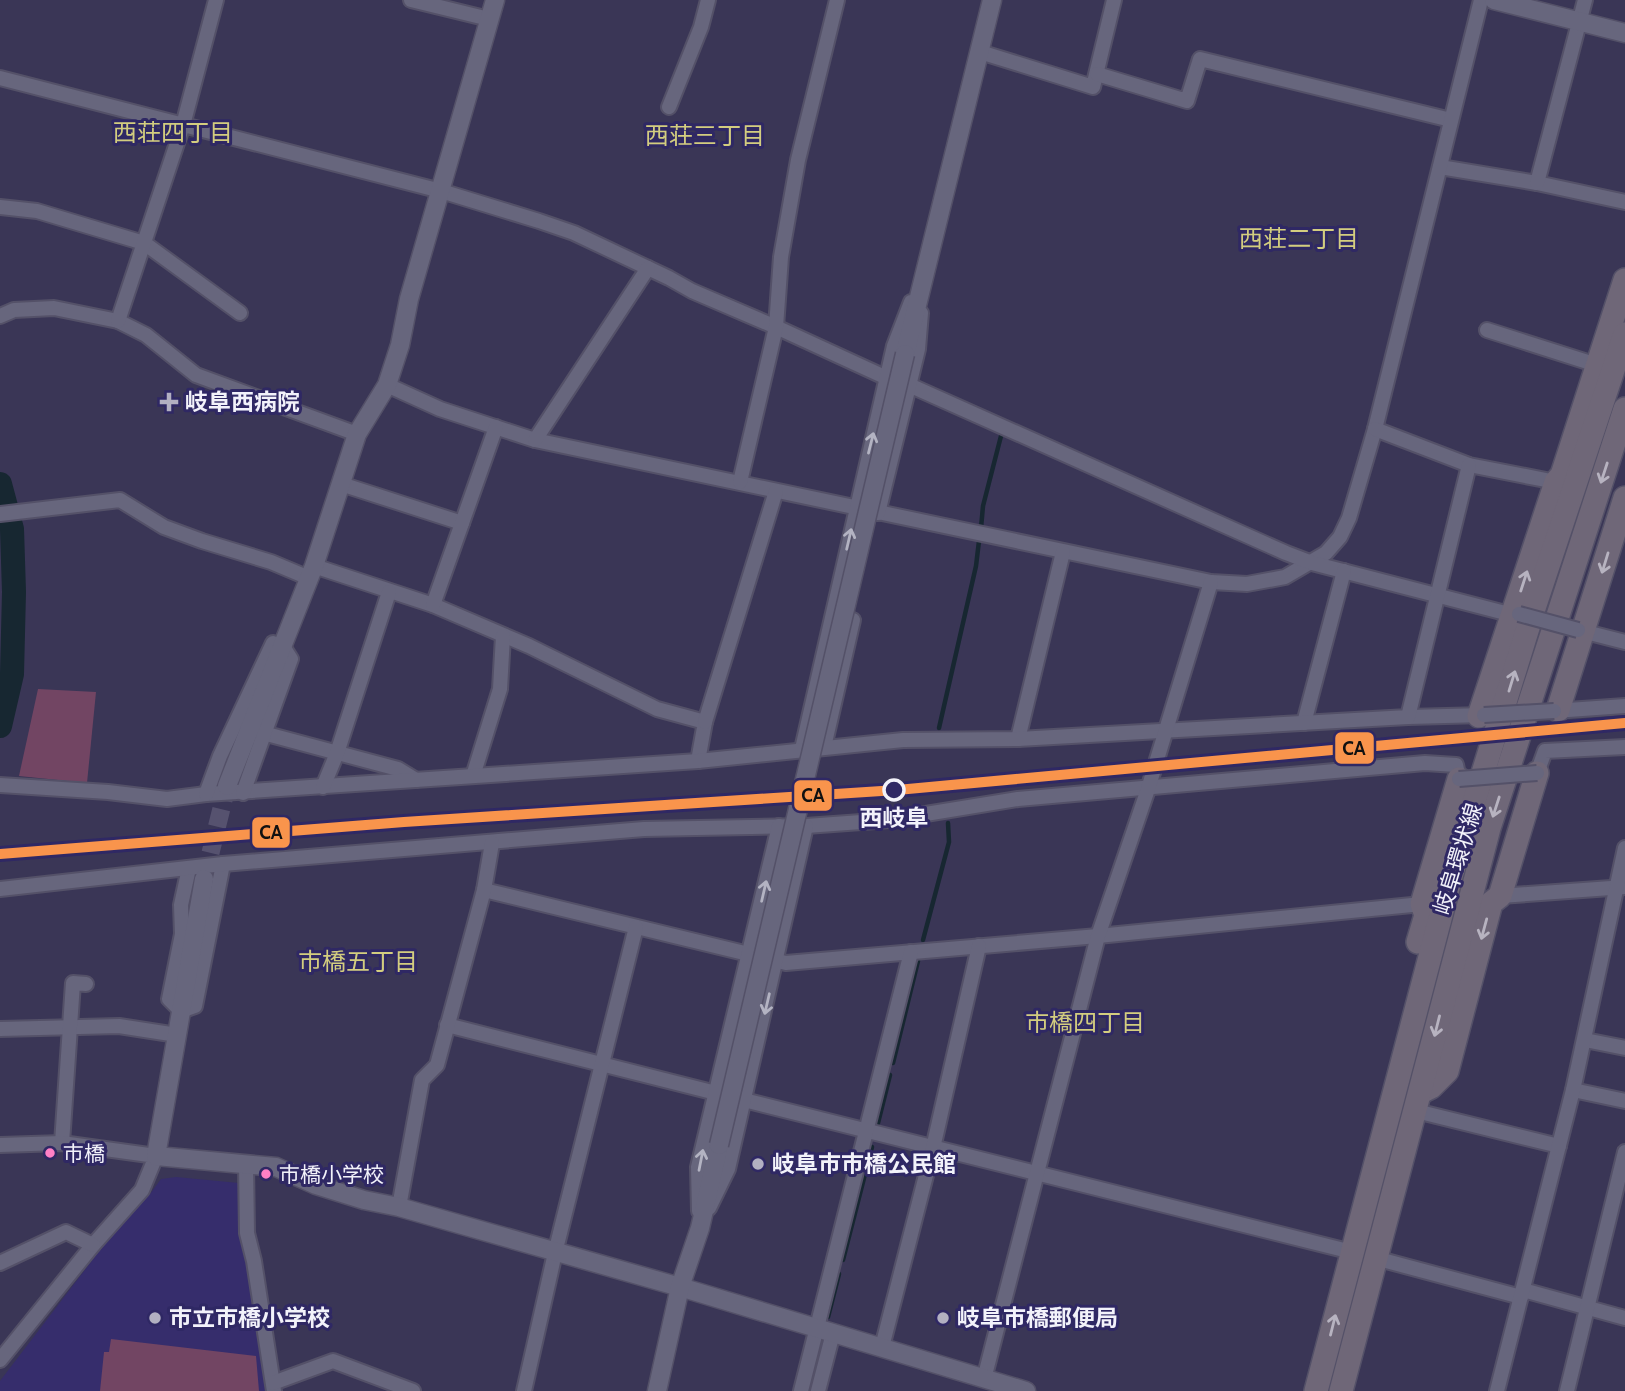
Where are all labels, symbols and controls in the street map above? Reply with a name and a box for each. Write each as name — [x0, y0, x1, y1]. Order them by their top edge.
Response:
district label: 西荘四丁目 — [113, 118, 233, 147]
district label: 西荘三丁目 — [645, 121, 765, 150]
district label: 西荘二丁目 — [1239, 224, 1359, 253]
place label: 岐阜西病院 — [185, 388, 300, 416]
marker: 岐阜西病院 — [159, 392, 179, 412]
one-way arrow — [865, 432, 878, 455]
one-way arrow — [1597, 462, 1609, 484]
one-way arrow — [842, 528, 856, 551]
one-way arrow — [1598, 552, 1611, 574]
one-way arrow — [1518, 571, 1531, 593]
one-way arrow — [1506, 670, 1519, 692]
line badge: CA — [1334, 731, 1375, 765]
text: CA — [1342, 737, 1366, 760]
line badge: CA — [793, 779, 833, 812]
marker: 西岐阜 — [883, 779, 905, 801]
text: CA — [801, 784, 825, 807]
one-way arrow — [1489, 795, 1501, 817]
street label: 岐阜環状線 — [1428, 800, 1488, 918]
place label: 西岐阜 — [860, 804, 929, 832]
line badge: CA — [251, 816, 291, 849]
text: CA — [259, 821, 283, 844]
one-way arrow — [757, 880, 771, 903]
one-way arrow — [1477, 917, 1490, 939]
district label: 市橋五丁目 — [298, 947, 418, 976]
one-way arrow — [760, 992, 773, 1014]
district label: 市橋四丁目 — [1025, 1008, 1145, 1037]
one-way arrow — [1430, 1014, 1443, 1037]
place label: 市橋 — [63, 1141, 105, 1166]
marker: 市橋 — [43, 1146, 57, 1160]
one-way arrow — [694, 1149, 708, 1172]
place label: 岐阜市市橋公民館 — [772, 1150, 956, 1178]
marker: 岐阜市市橋公民館 — [750, 1156, 766, 1172]
place label: 市橋小学校 — [279, 1162, 384, 1187]
marker: 市橋小学校 — [259, 1167, 273, 1181]
place label: 市立市橋小学校 — [169, 1304, 330, 1332]
place label: 岐阜市橋郵便局 — [957, 1304, 1118, 1332]
marker: 市立市橋小学校 — [147, 1310, 163, 1326]
marker: 岐阜市橋郵便局 — [935, 1310, 951, 1326]
one-way arrow — [1327, 1314, 1340, 1337]

